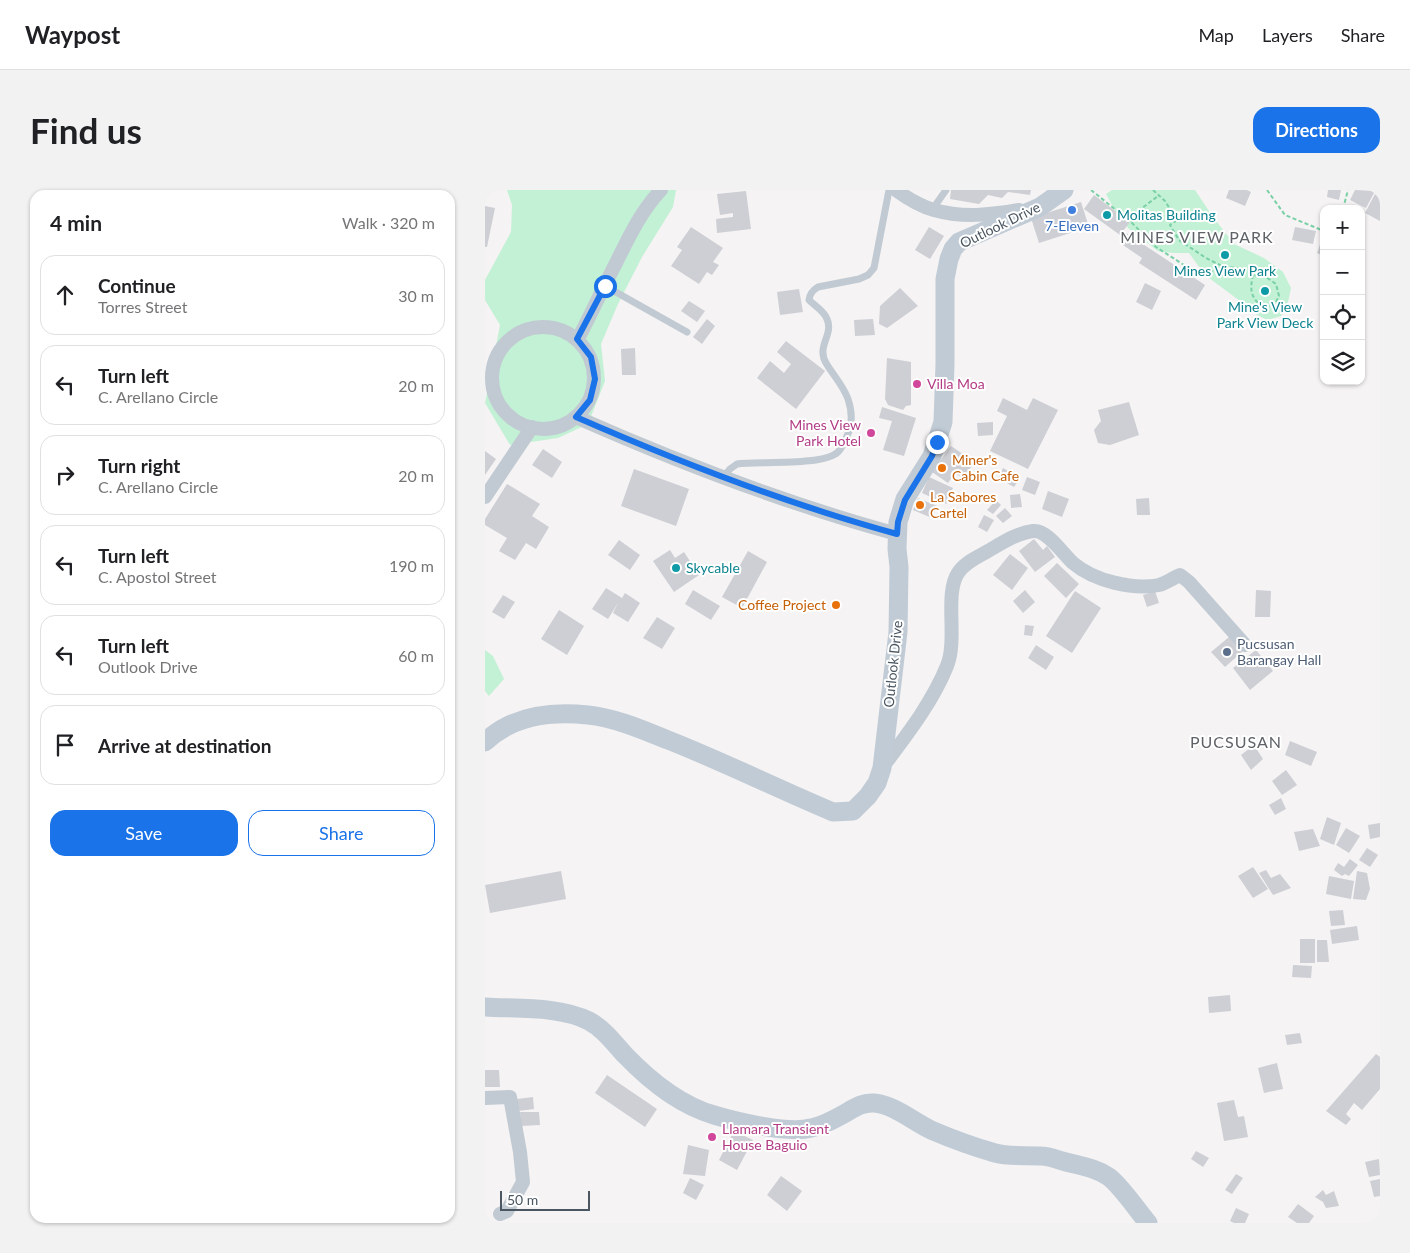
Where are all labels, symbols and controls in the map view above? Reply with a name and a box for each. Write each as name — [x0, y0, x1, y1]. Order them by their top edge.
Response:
text: Waypost — [25, 20, 120, 49]
text: Map — [1198, 24, 1234, 46]
text: Layers — [1262, 24, 1313, 46]
text: Share — [1341, 24, 1385, 46]
button: Directions — [1253, 107, 1380, 153]
text: Find us — [30, 109, 142, 151]
street label: Outlook Drive — [957, 198, 1043, 251]
marker: 7-Eleven — [1066, 204, 1078, 216]
map controls — [1320, 205, 1365, 385]
button: + — [1320, 205, 1365, 250]
place label: Molitas Building — [1117, 206, 1216, 223]
marker: Molitas Building — [1101, 209, 1113, 221]
text: 4 min — [50, 210, 102, 235]
text: Walk · 320 m — [342, 213, 435, 232]
place label: 7-Eleven — [1045, 217, 1099, 234]
district label: MINES VIEW PARK — [1120, 227, 1274, 246]
marker: Mines View Park — [1219, 249, 1231, 261]
button: − — [1320, 250, 1365, 295]
place label: Mines View Park — [1174, 262, 1277, 279]
text: Continue — [98, 274, 176, 297]
route start — [594, 275, 617, 298]
icon: ahead — [51, 281, 79, 309]
marker: Mine's View Park View Deck — [1259, 285, 1271, 297]
text: 30 m — [398, 286, 434, 305]
button: locate — [1320, 295, 1365, 340]
text: Torres Street — [98, 297, 188, 316]
place label: Mine's View Park View Deck — [1217, 298, 1314, 331]
button: layers — [1320, 340, 1365, 385]
text: Turn left — [98, 364, 169, 387]
icon: left — [51, 371, 79, 399]
place label: Villa Moa — [927, 375, 985, 392]
text: 20 m — [398, 376, 434, 395]
marker: Villa Moa — [911, 378, 923, 390]
text: C. Arellano Circle — [98, 387, 218, 406]
place label: Mines View Park Hotel — [789, 416, 861, 449]
marker: Mines View Park Hotel — [865, 427, 877, 439]
route end — [926, 431, 949, 454]
place label: Miner's Cabin Cafe — [952, 451, 1019, 484]
text: Turn right — [98, 454, 180, 477]
icon: right — [51, 461, 79, 489]
marker: Miner's Cabin Cafe — [936, 462, 948, 474]
text: 20 m — [398, 466, 434, 485]
text: C. Arellano Circle — [98, 477, 218, 496]
place label: La Sabores Cartel — [930, 488, 996, 521]
marker: La Sabores Cartel — [914, 499, 926, 511]
text: Turn left — [98, 544, 169, 567]
icon: left — [51, 551, 79, 579]
text: 190 m — [389, 556, 434, 575]
place label: Skycable — [686, 559, 740, 576]
marker: Skycable — [670, 562, 682, 574]
text: C. Apostol Street — [98, 567, 217, 586]
place label: Coffee Project — [738, 596, 826, 613]
marker: Coffee Project — [830, 599, 842, 611]
street label: Outlook Drive — [879, 620, 906, 708]
text: Turn left — [98, 634, 169, 657]
place label: Pucsusan Barangay Hall — [1237, 635, 1321, 668]
icon: left — [51, 641, 79, 669]
text: 60 m — [398, 646, 434, 665]
marker: Pucsusan Barangay Hall — [1221, 646, 1233, 658]
text: Outlook Drive — [98, 657, 198, 676]
icon: arrive — [51, 731, 79, 759]
district label: PUCSUSAN — [1190, 732, 1282, 751]
text: Arrive at destination — [98, 734, 271, 757]
button: Save — [50, 810, 238, 856]
button: Share — [248, 810, 435, 856]
place label: Llamara Transient House Baguio — [722, 1120, 829, 1153]
marker: Llamara Transient House Baguio — [706, 1131, 718, 1143]
scale bar — [500, 1188, 590, 1211]
text: 50 m — [507, 1191, 538, 1208]

